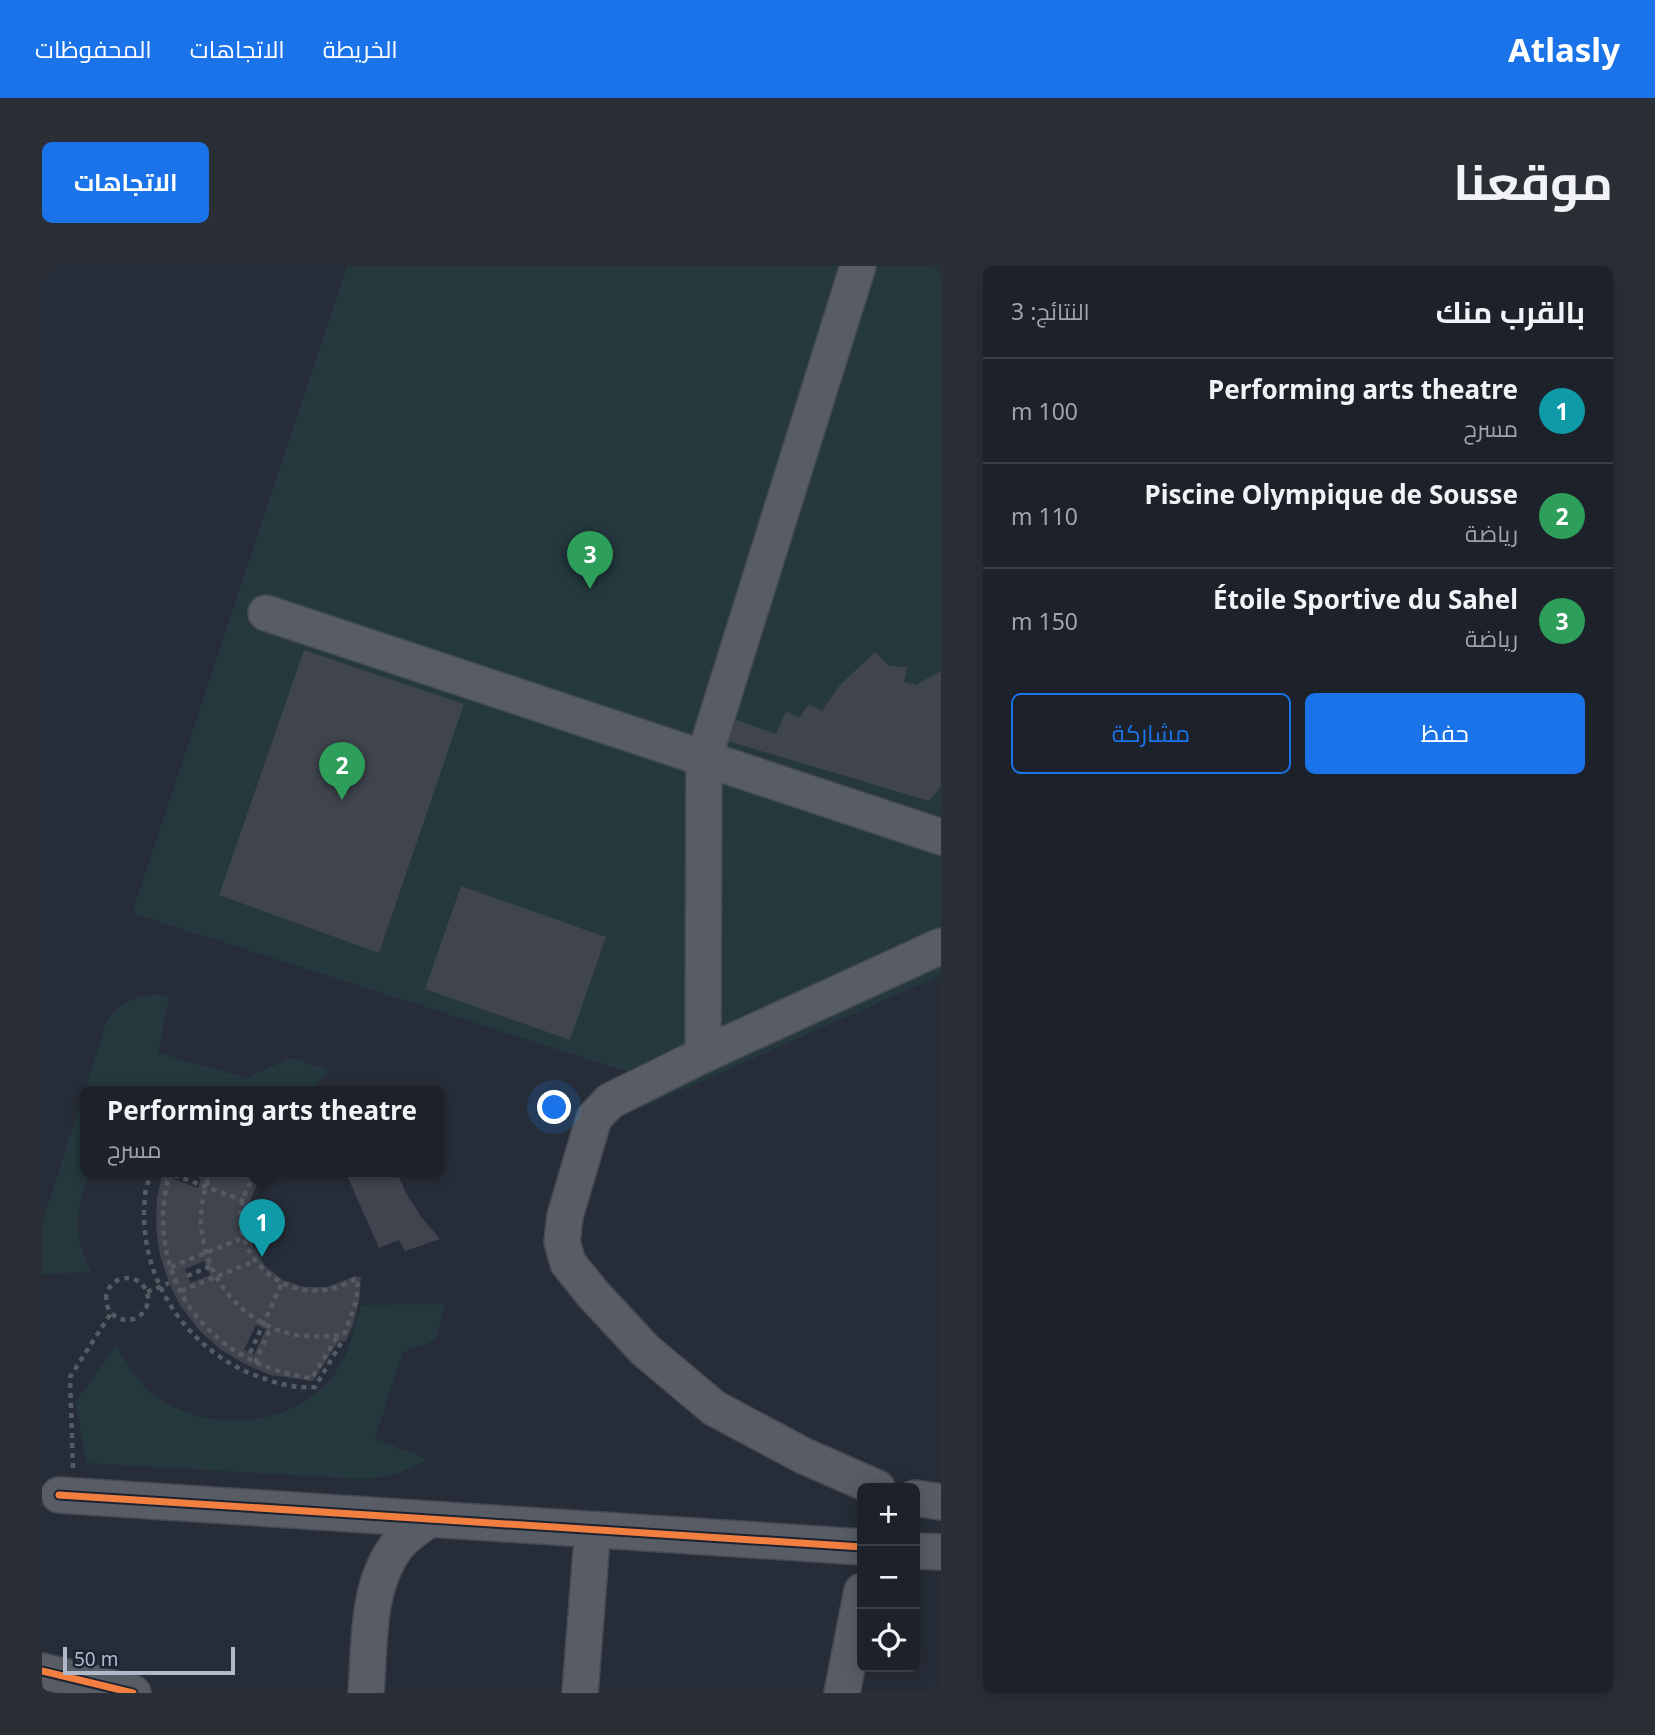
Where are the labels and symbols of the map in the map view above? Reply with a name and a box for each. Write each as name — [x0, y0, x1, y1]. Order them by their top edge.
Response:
pin: 3 — [567, 531, 613, 589]
pin: 2 — [319, 742, 365, 800]
your location — [537, 1090, 571, 1124]
pin: 1 — [239, 1199, 285, 1257]
scale bar — [63, 1644, 234, 1676]

